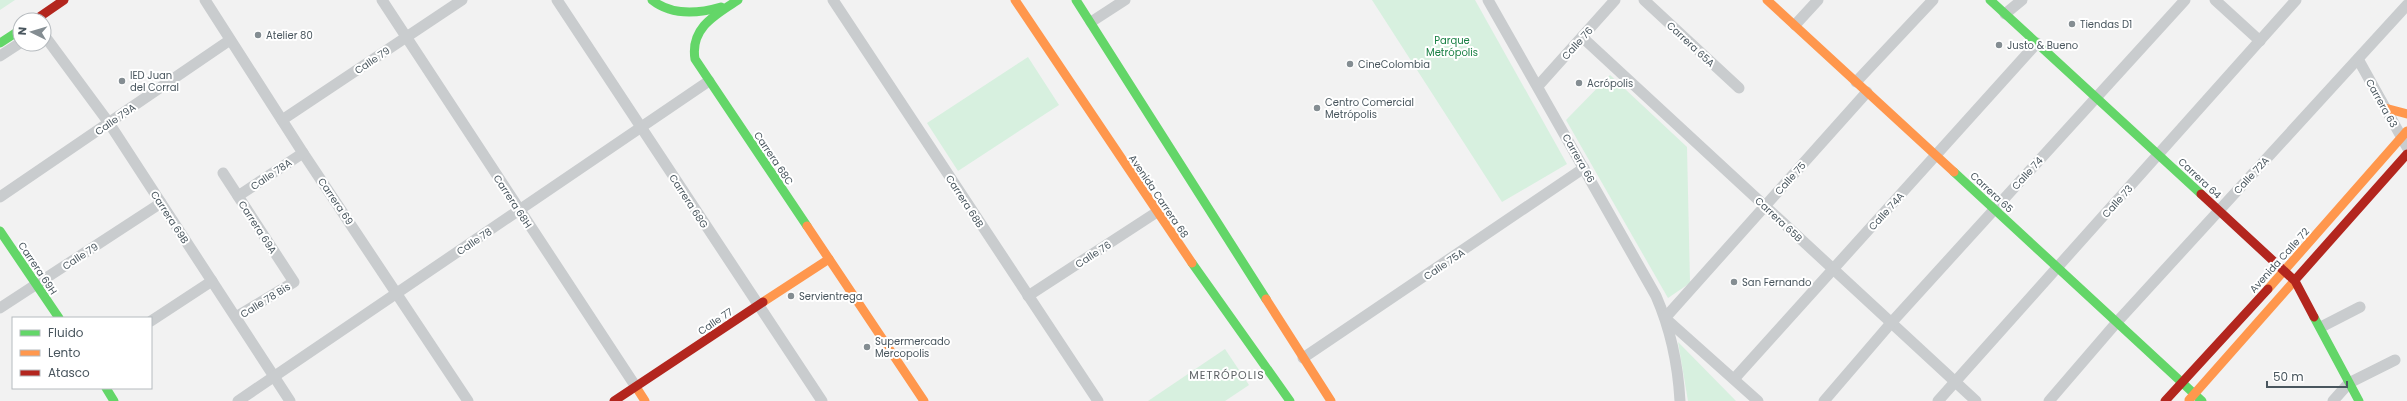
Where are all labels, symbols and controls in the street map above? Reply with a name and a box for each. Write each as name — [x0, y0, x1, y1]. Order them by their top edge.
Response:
north arrow — [12, 12, 52, 52]
place label: Tiendas D1 — [2080, 17, 2132, 32]
street label: Carrera 65A — [1663, 18, 1718, 71]
marker: Tiendas D1 — [2067, 19, 2077, 29]
street label: Calle 76 — [1558, 23, 1596, 63]
text: N — [14, 26, 30, 36]
place label: Atelier 80 — [266, 28, 313, 43]
marker: Atelier 80 — [253, 30, 263, 40]
park label: Parque Metrópolis — [1426, 33, 1478, 60]
place label: Justo & Bueno — [2007, 38, 2078, 53]
marker: Justo & Bueno — [1994, 40, 2004, 50]
street label: Calle 79 — [351, 43, 393, 78]
place label: CineColombia — [1358, 57, 1430, 72]
marker: CineColombia — [1345, 59, 1355, 69]
place label: IED Juan del Corral — [130, 68, 179, 95]
marker: IED Juan del Corral — [117, 76, 127, 86]
place label: Acrópolis — [1587, 76, 1633, 91]
street label: Carrera 63 — [2362, 76, 2401, 130]
marker: Acrópolis — [1574, 78, 1584, 88]
place label: Centro Comercial Metrópolis — [1325, 95, 1414, 122]
street label: Calle 79A — [92, 100, 139, 139]
marker: Centro Comercial Metrópolis — [1312, 103, 1322, 113]
street label: Carrera 68C — [750, 129, 797, 188]
street label: Carrera 66 — [1559, 131, 1599, 185]
street label: Avenida Carrera 68 — [1125, 152, 1192, 241]
street label: Calle 74 — [2008, 153, 2046, 193]
street label: Calle 72A — [2230, 153, 2273, 197]
street label: Carrera 64 — [2175, 154, 2225, 202]
street label: Calle 78A — [248, 155, 295, 194]
street label: Calle 75 — [1771, 158, 1809, 198]
street label: Carrera 65 — [1967, 168, 2016, 216]
street label: Carrera 68G — [665, 171, 712, 231]
street label: Carrera 68H — [490, 172, 535, 231]
street label: Carrera 68B — [942, 172, 987, 231]
street label: Carrera 69 — [314, 175, 357, 228]
street label: Calle 73 — [2099, 182, 2136, 221]
street label: Carrera 69B — [147, 188, 192, 247]
street label: Calle 74A — [1865, 189, 1908, 234]
street label: Carrera 65B — [1752, 193, 1806, 245]
street label: Carrera 69A — [235, 198, 281, 257]
street label: Calle 78 — [453, 224, 495, 259]
street label: Avenida Calle 72 — [2246, 224, 2313, 296]
street label: Calle 76 — [1072, 237, 1114, 272]
street label: Carrera 69H — [14, 239, 61, 298]
street label: Calle 79 — [59, 239, 101, 274]
street label: Calle 75A — [1421, 245, 1468, 284]
place label: San Fernando — [1742, 275, 1811, 290]
marker: San Fernando — [1729, 277, 1739, 287]
street label: Calle 78 Bis — [237, 279, 293, 322]
place label: Servientrega — [799, 289, 863, 304]
marker: Servientrega — [786, 291, 796, 301]
street label: Calle 77 — [695, 304, 736, 339]
legend — [12, 317, 152, 389]
text: Fluido — [48, 324, 84, 341]
place label: Supermercado Mercopolis — [875, 334, 950, 361]
marker: Supermercado Mercopolis — [862, 342, 872, 352]
text: Lento — [48, 344, 81, 361]
scale bar — [2267, 363, 2347, 389]
text: Atasco — [48, 364, 90, 381]
district label: METRÓPOLIS — [1189, 367, 1265, 383]
text: 50 m — [2273, 368, 2304, 385]

